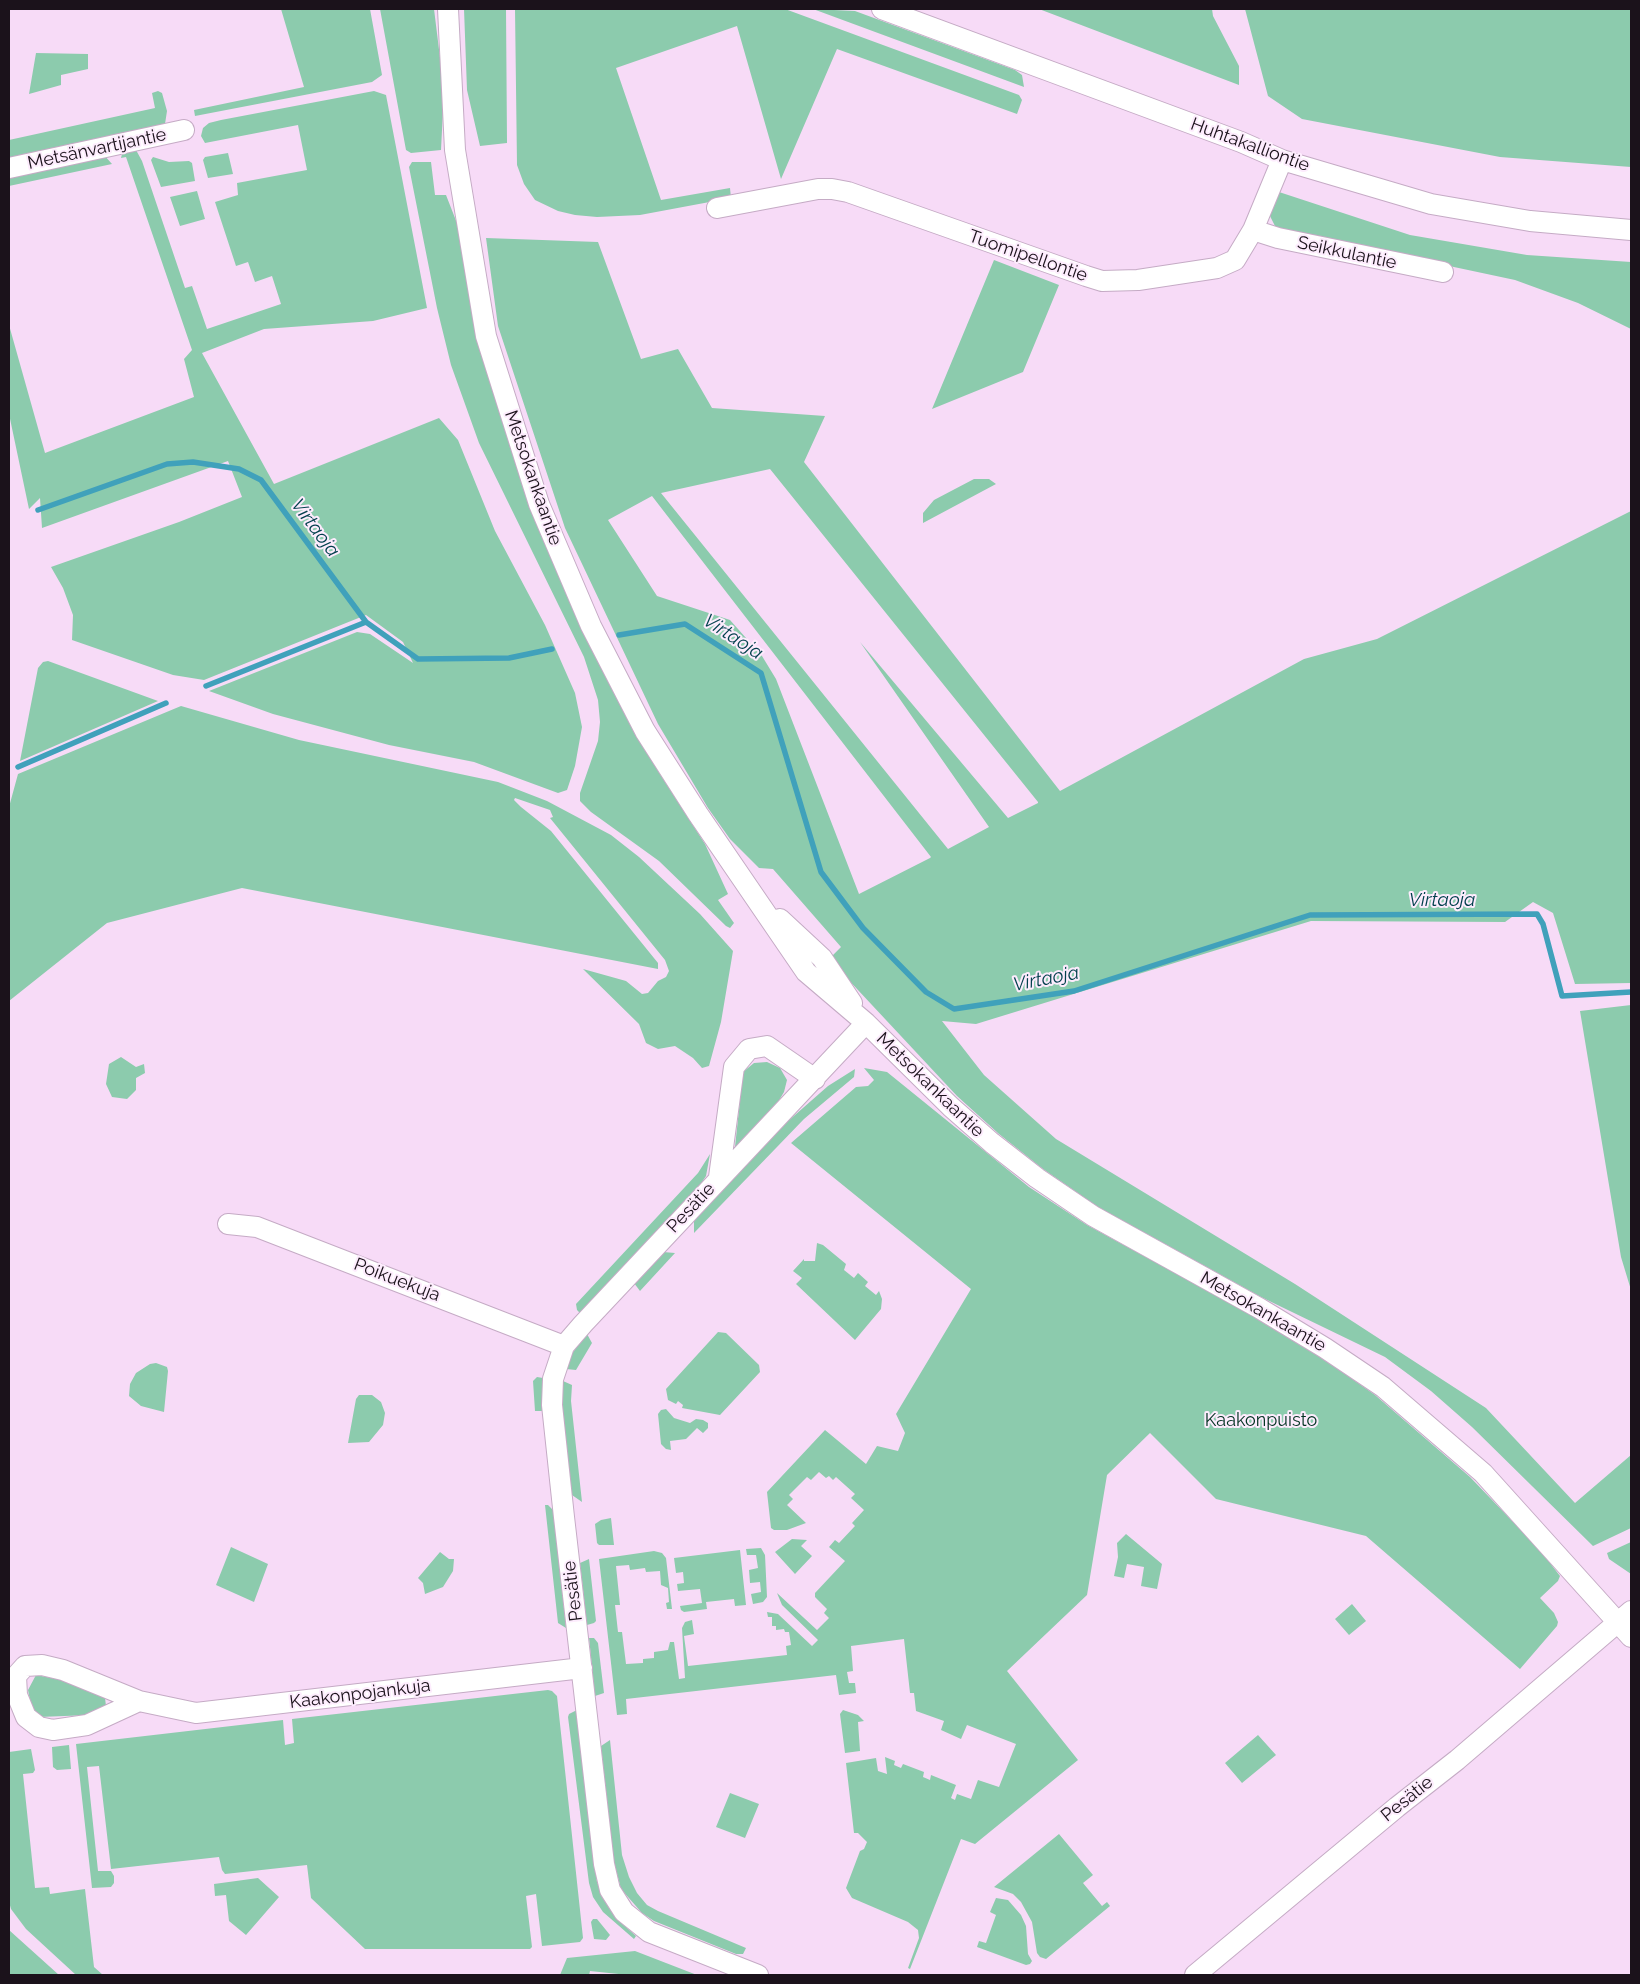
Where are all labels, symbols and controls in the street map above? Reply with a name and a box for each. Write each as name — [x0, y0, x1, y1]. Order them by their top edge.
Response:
street label: Huhtakalliontie — [1188, 113, 1312, 177]
street label: Metsänvartijantie — [26, 124, 168, 174]
street label: Tuomipellontie — [966, 226, 1090, 286]
street label: Seikkulantie — [1295, 232, 1399, 274]
street label: Metsokankaantie — [500, 408, 566, 548]
water label: Virtaoja — [286, 495, 344, 561]
water label: Virtaoja — [699, 609, 767, 665]
water label: Virtaoja — [1409, 889, 1475, 911]
water label: Virtaoja — [1011, 961, 1081, 997]
street label: Metsokankaantie — [872, 1028, 988, 1142]
street label: Pesätie — [662, 1178, 720, 1238]
street label: Poikuekuja — [351, 1254, 443, 1306]
street label: Metsokankaantie — [1196, 1267, 1330, 1357]
park label: Kaakonpuisto — [1205, 1410, 1317, 1432]
street label: Pesätie — [559, 1560, 587, 1622]
street label: Kaakonpojankuja — [288, 1675, 432, 1713]
street label: Pesätie — [1377, 1772, 1437, 1826]

